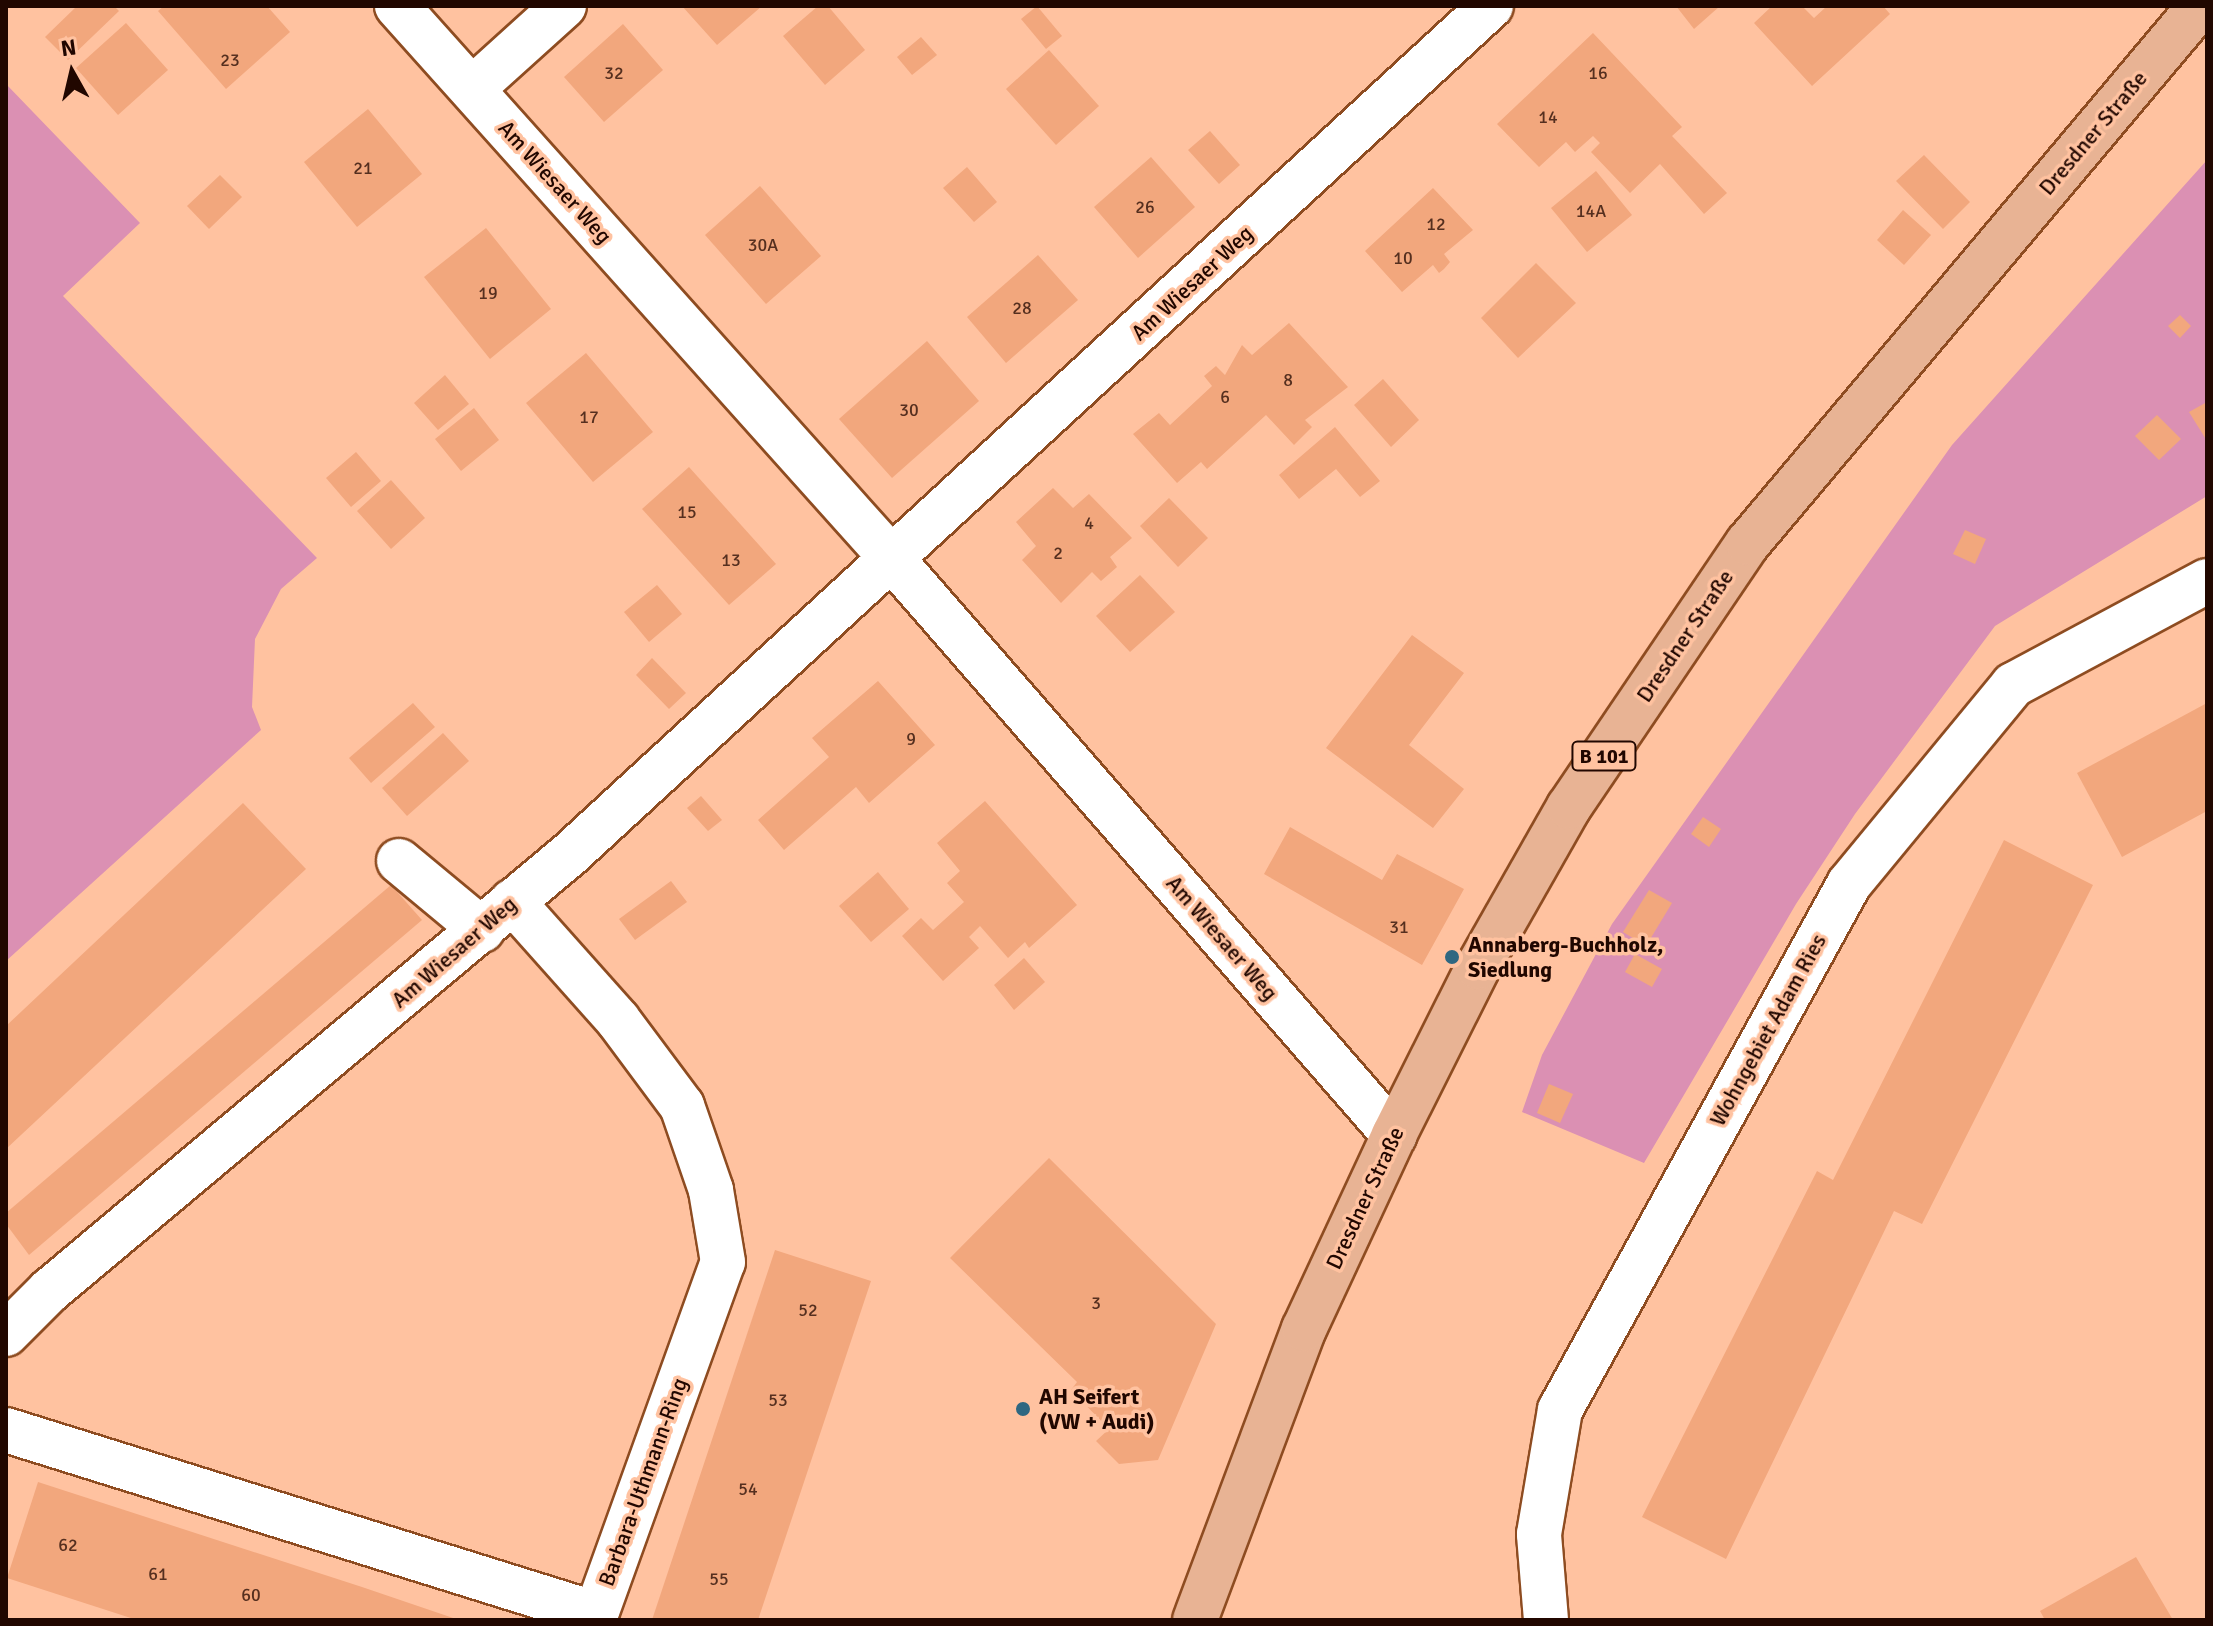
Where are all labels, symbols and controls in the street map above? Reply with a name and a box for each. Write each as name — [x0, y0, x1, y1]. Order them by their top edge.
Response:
north arrow — [32, 32, 112, 112]
text: N — [59, 33, 78, 62]
house number: 23 — [220, 49, 240, 71]
house number: 32 — [604, 62, 624, 84]
house number: 16 — [1588, 62, 1608, 84]
street label: Dresdner Straße — [2033, 66, 2153, 200]
house number: 14 — [1538, 106, 1558, 128]
street label: Am Wiesaer Weg — [493, 115, 617, 249]
house number: 21 — [353, 157, 373, 179]
house number: 26 — [1135, 196, 1155, 218]
house number: 14A — [1576, 200, 1606, 222]
house number: 12 — [1426, 213, 1446, 235]
street label: Am Wiesaer Weg — [1126, 220, 1258, 346]
house number: 30A — [748, 234, 778, 256]
house number: 10 — [1393, 247, 1413, 269]
house number: 19 — [478, 282, 498, 304]
house number: 28 — [1012, 297, 1032, 319]
house number: 8 — [1283, 369, 1293, 391]
house number: 6 — [1220, 386, 1230, 408]
house number: 30 — [899, 399, 919, 421]
house number: 17 — [579, 406, 599, 428]
house number: 15 — [677, 501, 697, 523]
house number: 4 — [1084, 512, 1094, 534]
house number: 2 — [1053, 542, 1063, 564]
house number: 13 — [721, 549, 741, 571]
street label: Dresdner Straße — [1631, 565, 1739, 707]
house number: 9 — [906, 728, 916, 750]
road number: B 101 — [1570, 740, 1638, 772]
street label: Am Wiesaer Weg — [1161, 870, 1283, 1006]
street label: Am Wiesaer Weg — [386, 891, 522, 1013]
house number: 31 — [1389, 916, 1409, 938]
street label: Wohngebiet Adam Ries — [1704, 929, 1832, 1131]
place label: Annaberg-Buchholz, Siedlung — [1468, 931, 1664, 982]
marker: Annaberg-Buchholz, Siedlung — [1443, 948, 1461, 966]
street label: Dresdner Straße — [1320, 1123, 1410, 1273]
house number: 3 — [1091, 1292, 1101, 1314]
house number: 52 — [798, 1299, 818, 1321]
street label: Barbara-Uthmann-Ring — [593, 1374, 693, 1590]
place label: AH Seifert (VW + Audi) — [1039, 1383, 1154, 1434]
house number: 53 — [768, 1389, 788, 1411]
marker: AH Seifert (VW + Audi) — [1014, 1400, 1032, 1418]
house number: 54 — [738, 1478, 758, 1500]
house number: 62 — [58, 1534, 78, 1556]
house number: 61 — [148, 1563, 168, 1585]
house number: 55 — [709, 1568, 729, 1590]
house number: 60 — [241, 1584, 261, 1606]

